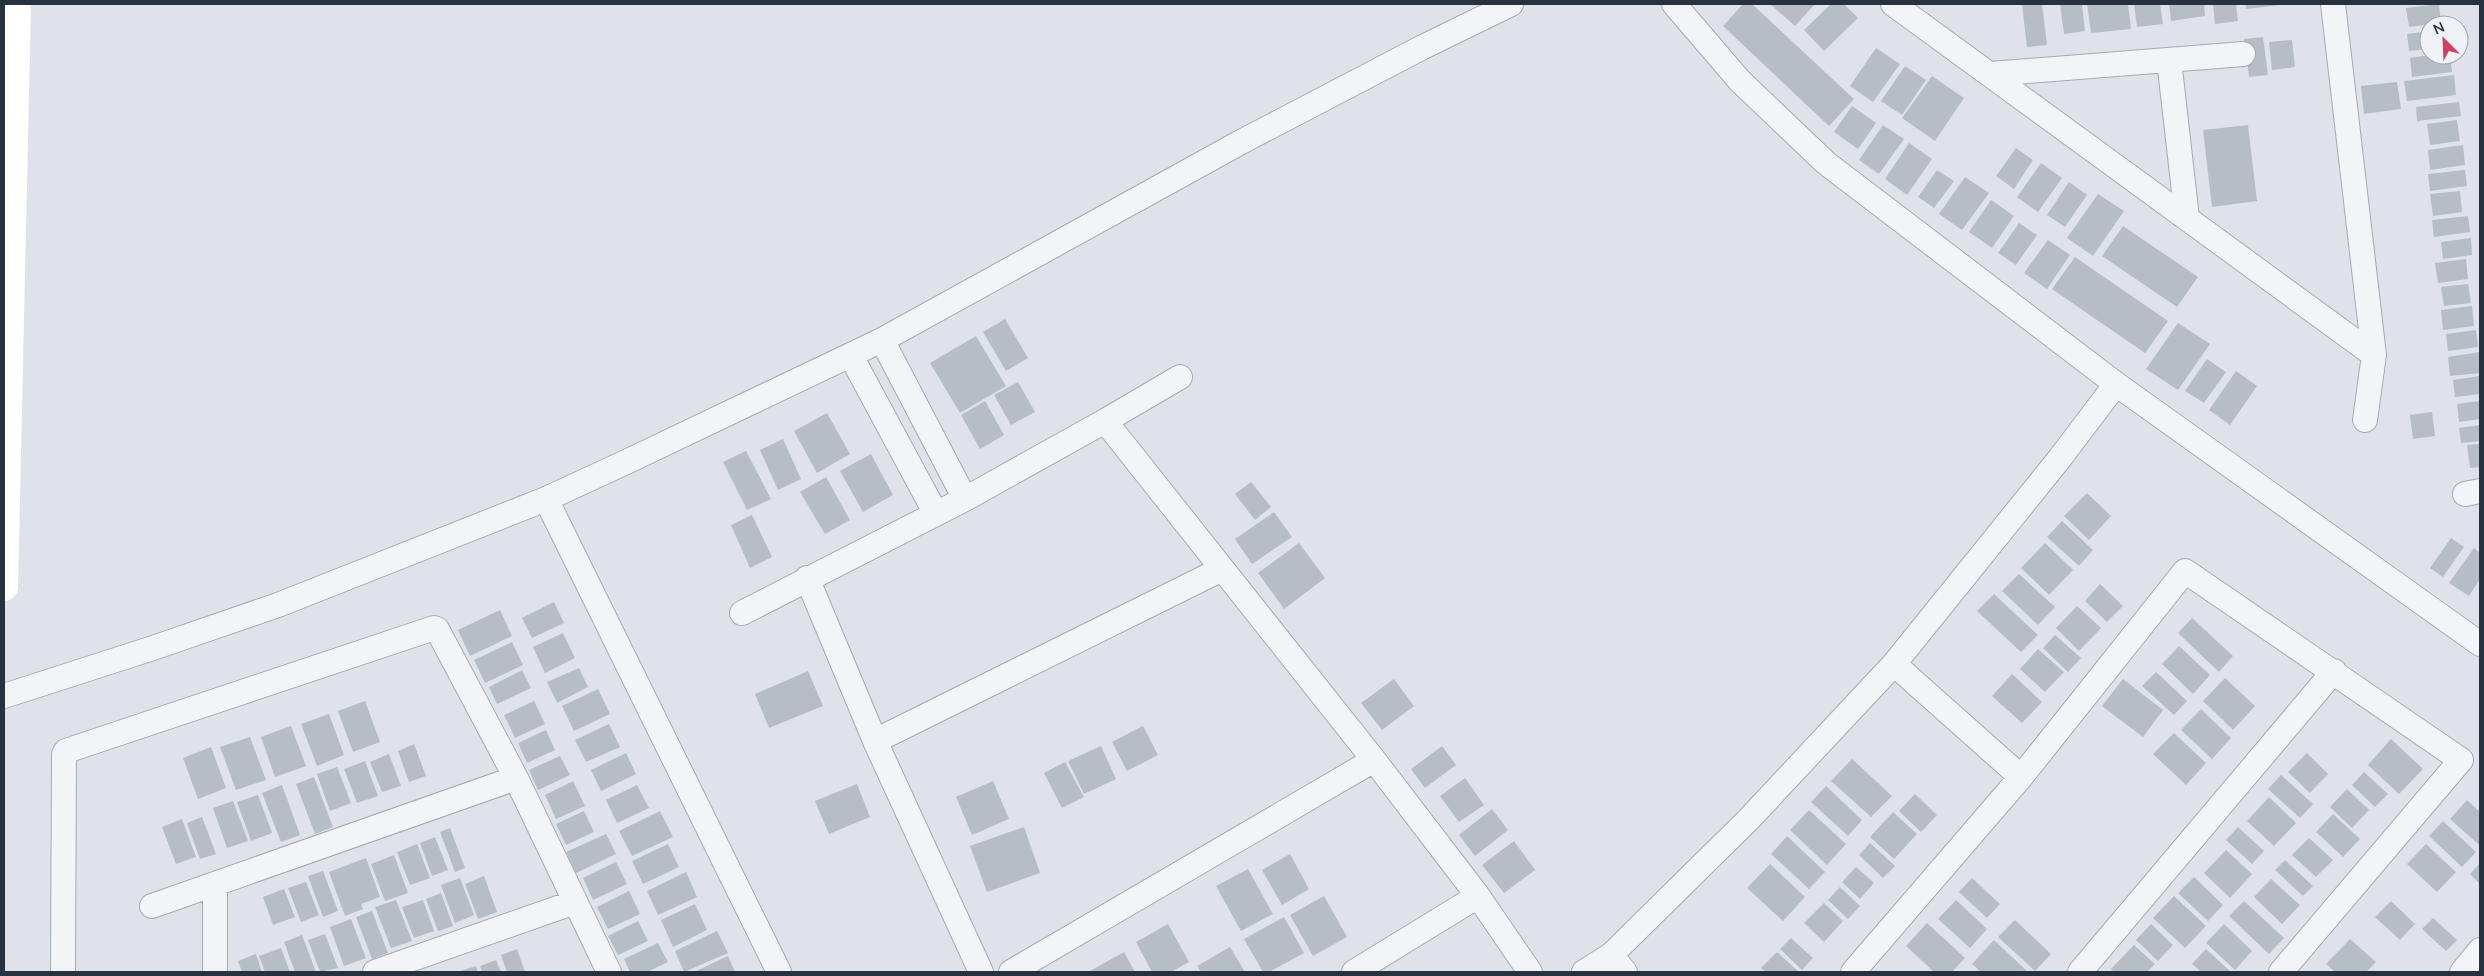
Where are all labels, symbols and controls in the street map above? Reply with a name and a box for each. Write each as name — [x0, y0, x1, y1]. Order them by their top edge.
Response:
north arrow — [2419, 15, 2469, 65]
text: N — [2430, 18, 2447, 38]

